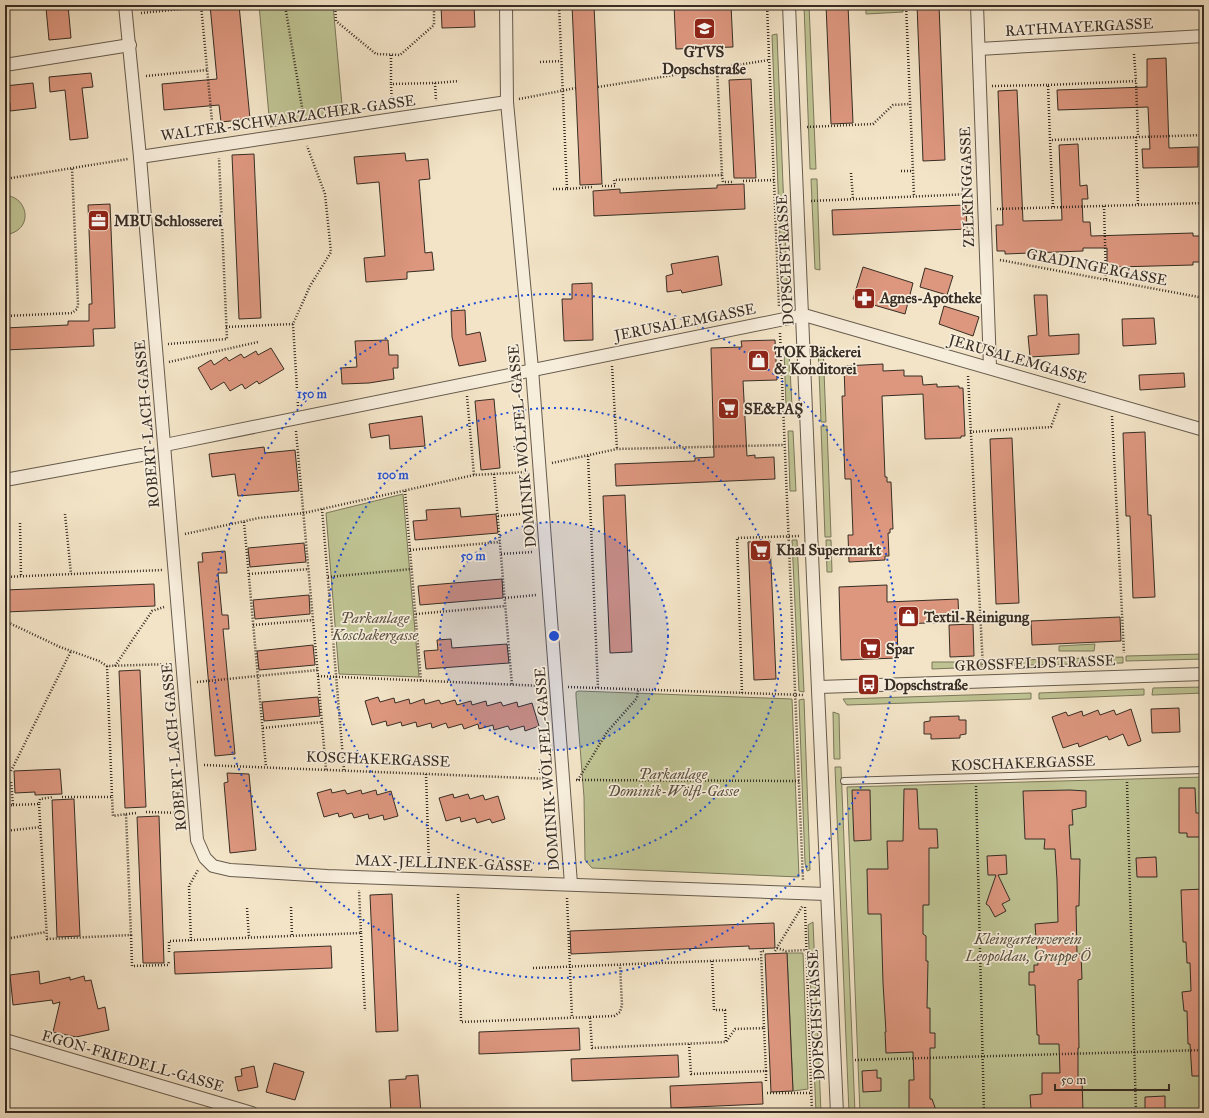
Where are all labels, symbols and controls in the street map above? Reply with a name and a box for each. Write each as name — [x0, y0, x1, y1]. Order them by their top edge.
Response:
street label: RATHMAYERGASSE — [1004, 14, 1154, 40]
school or university icon: GTVS Dopschstraße — [691, 16, 717, 42]
place label: GTVS Dopschstraße — [662, 43, 747, 79]
street label: WALTER-SCHWARZACHER-GASSE — [159, 91, 417, 145]
street label: ZELKINGGASSE — [956, 126, 978, 248]
street label: DOPSCHSTRASSE — [773, 194, 797, 326]
office icon: MBU Schlosserei — [85, 208, 111, 234]
place label: MBU Schlosserei — [114, 212, 223, 230]
street label: GRADINGERGASSE — [1025, 245, 1169, 290]
pharmacy icon: Agnes-Apotheke — [852, 285, 878, 311]
place label: Agnes-Apotheke — [879, 289, 982, 308]
street label: JERUSALEMGASSE — [611, 299, 758, 346]
street label: JERUSALEMGASSE — [944, 330, 1090, 388]
street label: ROBERT-LACH-GASSE — [131, 339, 163, 509]
street label: DOMINIK-WÖLFEL-GASSE — [503, 343, 540, 549]
place label: TOK Bäckerei & Konditorei — [773, 343, 862, 378]
shop icon: TOK Bäckerei & Konditorei — [746, 348, 772, 374]
text: 150 m — [297, 387, 328, 401]
supermarket icon: SE&PAŞ — [716, 396, 742, 422]
place label: SE&PAŞ — [744, 400, 803, 419]
text: 100 m — [377, 468, 410, 482]
supermarket icon: Khal Supermarkt — [747, 537, 773, 563]
place label: Khal Supermarkt — [776, 541, 882, 560]
text: 50 m — [460, 549, 487, 563]
shop icon: Textil-Reinigung — [895, 604, 921, 630]
place label: Textil-Reinigung — [923, 608, 1030, 627]
park label: Parkanlage Koschakergasse — [331, 609, 418, 644]
centre of rings — [547, 629, 561, 643]
supermarket icon: Spar — [857, 636, 883, 662]
place label: Spar — [886, 640, 914, 659]
street label: GROSSFELDSTRASSE — [954, 651, 1116, 675]
street label: ROBERT-LACH-GASSE — [158, 662, 190, 832]
street label: DOMINIK-WÖLFEL-GASSE — [530, 666, 563, 872]
bus stop icon: Dopschstraße — [855, 672, 881, 698]
place label: Dopschstraße — [884, 676, 969, 695]
street label: KOSCHAKERGASSE — [306, 747, 451, 771]
street label: KOSCHAKERGASSE — [951, 751, 1096, 775]
park label: Parkanlage Dominik-Wölfl-Gasse — [607, 765, 739, 801]
street label: MAX-JELLINEK-GASSE — [355, 851, 534, 876]
park label: Kleingartenverein Leopoldau, Gruppe Ö — [964, 930, 1091, 966]
street label: DOPSCHSTRASSE — [804, 949, 828, 1081]
street label: EGON-FRIEDELL-GASSE — [40, 1026, 227, 1096]
scale bar — [1055, 1066, 1169, 1092]
text: 50 m — [1061, 1073, 1086, 1087]

